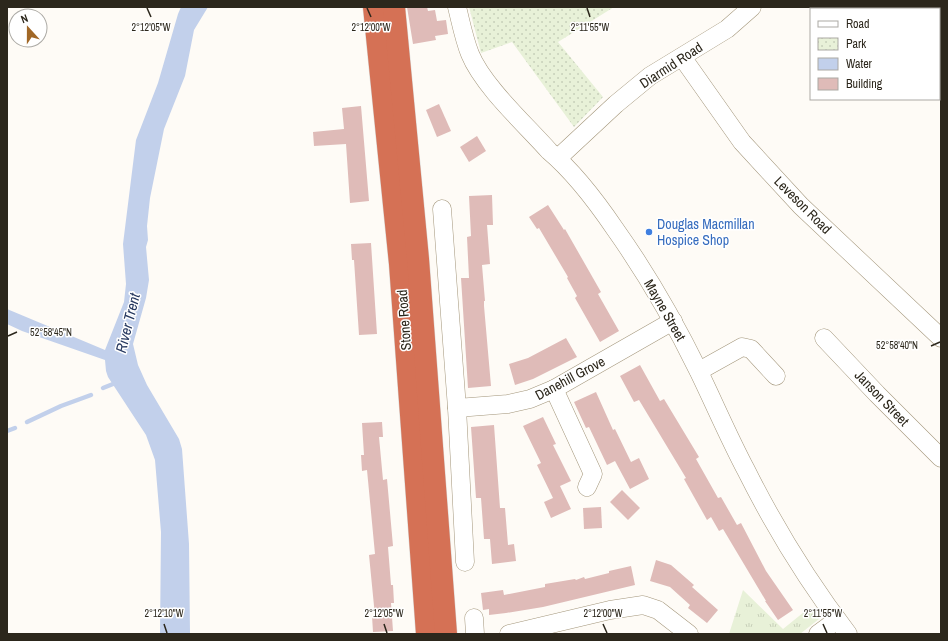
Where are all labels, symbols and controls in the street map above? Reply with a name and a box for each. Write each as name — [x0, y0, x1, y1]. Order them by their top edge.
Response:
north arrow — [8, 8, 48, 48]
legend — [810, 8, 940, 100]
text: N — [19, 11, 30, 26]
text: Road — [846, 16, 870, 32]
text: 2°12'05"W — [131, 21, 171, 34]
text: 2°12'00"W — [351, 21, 391, 34]
text: 2°11'55"W — [571, 21, 609, 34]
text: Park — [846, 36, 866, 52]
street label: Diarmid Road — [636, 38, 706, 92]
text: Water — [846, 56, 873, 72]
text: Building — [846, 76, 883, 92]
street label: Leveson Road — [770, 172, 836, 238]
place label: Douglas Macmillan Hospice Shop — [657, 215, 755, 249]
marker: Douglas Macmillan Hospice Shop — [644, 227, 654, 237]
street label: Mayne Street — [640, 276, 690, 344]
street label: Stone Road — [393, 289, 415, 351]
water label: River Trent — [110, 290, 145, 355]
text: 52°58'45"N — [30, 326, 72, 339]
text: 52°58'40"N — [876, 339, 918, 352]
street label: Danehill Grove — [532, 352, 608, 404]
street label: Janson Street — [851, 366, 913, 430]
text: 2°12'10"W — [144, 607, 184, 620]
text: 2°12'05"W — [364, 607, 404, 620]
text: 2°12'00"W — [583, 607, 623, 620]
text: 2°11'55"W — [804, 607, 842, 620]

